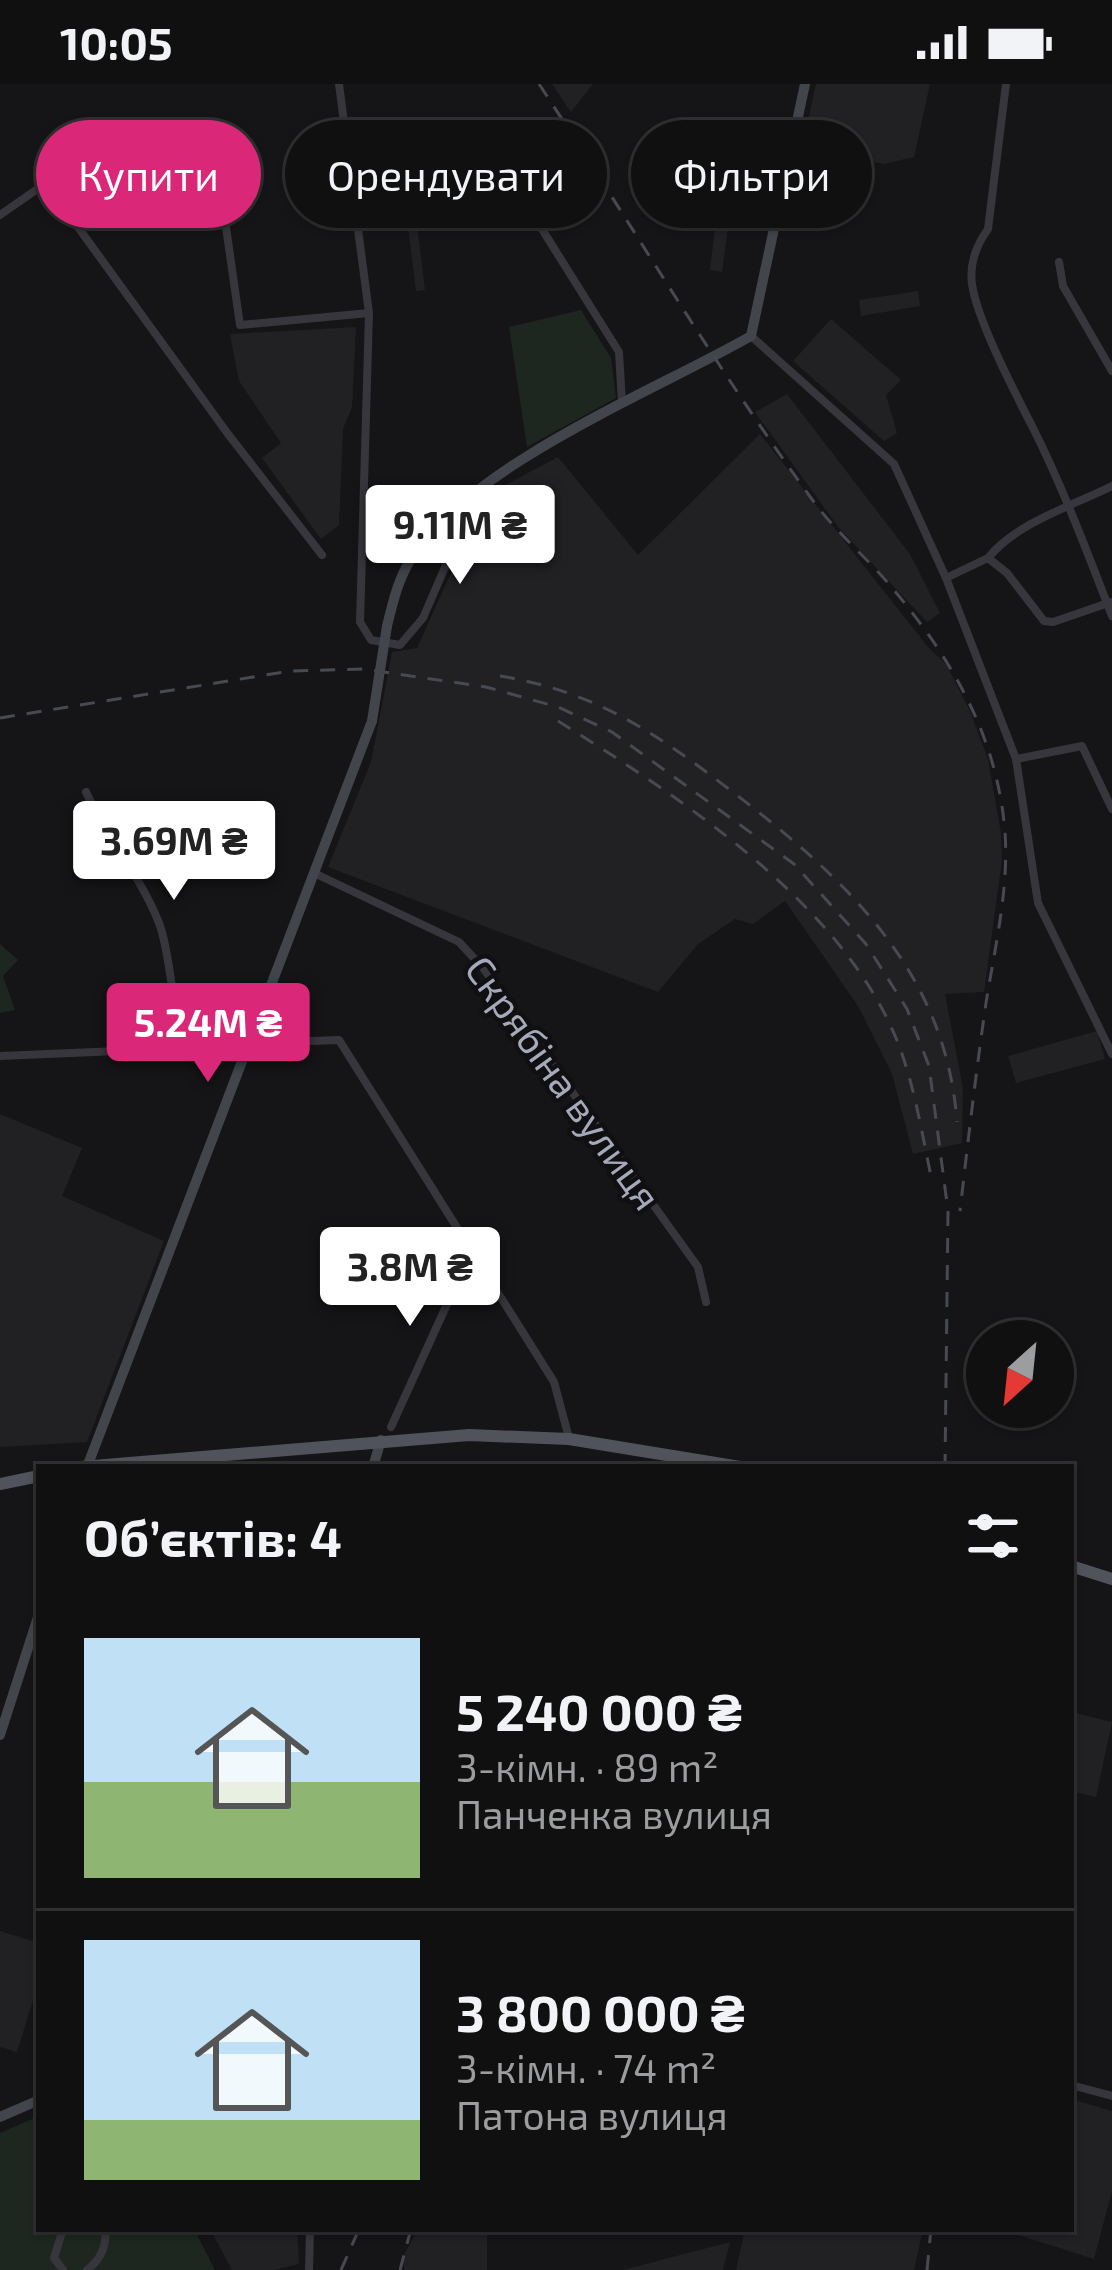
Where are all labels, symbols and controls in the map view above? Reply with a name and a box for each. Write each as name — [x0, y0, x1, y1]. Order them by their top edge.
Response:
text: 10:05 — [60, 15, 173, 69]
chip: Купити — [36, 120, 261, 228]
chip: Орендувати — [285, 120, 607, 228]
chip: Фільтри — [631, 120, 872, 228]
pin: 9.11M ₴ — [349, 485, 571, 587]
text: 9.11M ₴ — [393, 500, 527, 547]
pin: 3.69M ₴ — [63, 801, 285, 903]
text: 3.69M ₴ — [100, 816, 248, 863]
street label: Скрябіна вулиця — [456, 946, 672, 1219]
pin: 5.24M ₴ — [97, 983, 319, 1085]
text: 5.24M ₴ — [134, 998, 282, 1045]
pin: 3.8M ₴ — [312, 1227, 508, 1329]
text: 3.8M ₴ — [347, 1242, 473, 1289]
north arrow — [966, 1320, 1074, 1428]
map controls — [966, 1320, 1074, 1428]
icon: filters — [960, 1503, 1026, 1569]
text: Об’єктів: 4 — [84, 1506, 342, 1567]
text: 5 240 000 ₴ — [456, 1680, 742, 1741]
icon: home — [180, 1686, 324, 1830]
text: 3-кімн. · 89 m² — [456, 1743, 718, 1790]
text: Панченка вулиця — [456, 1790, 772, 1837]
text: 3 800 000 ₴ — [456, 1981, 745, 2042]
icon: home — [180, 1988, 324, 2132]
text: 3-кімн. · 74 m² — [456, 2044, 716, 2091]
text: Патона вулиця — [456, 2091, 728, 2138]

